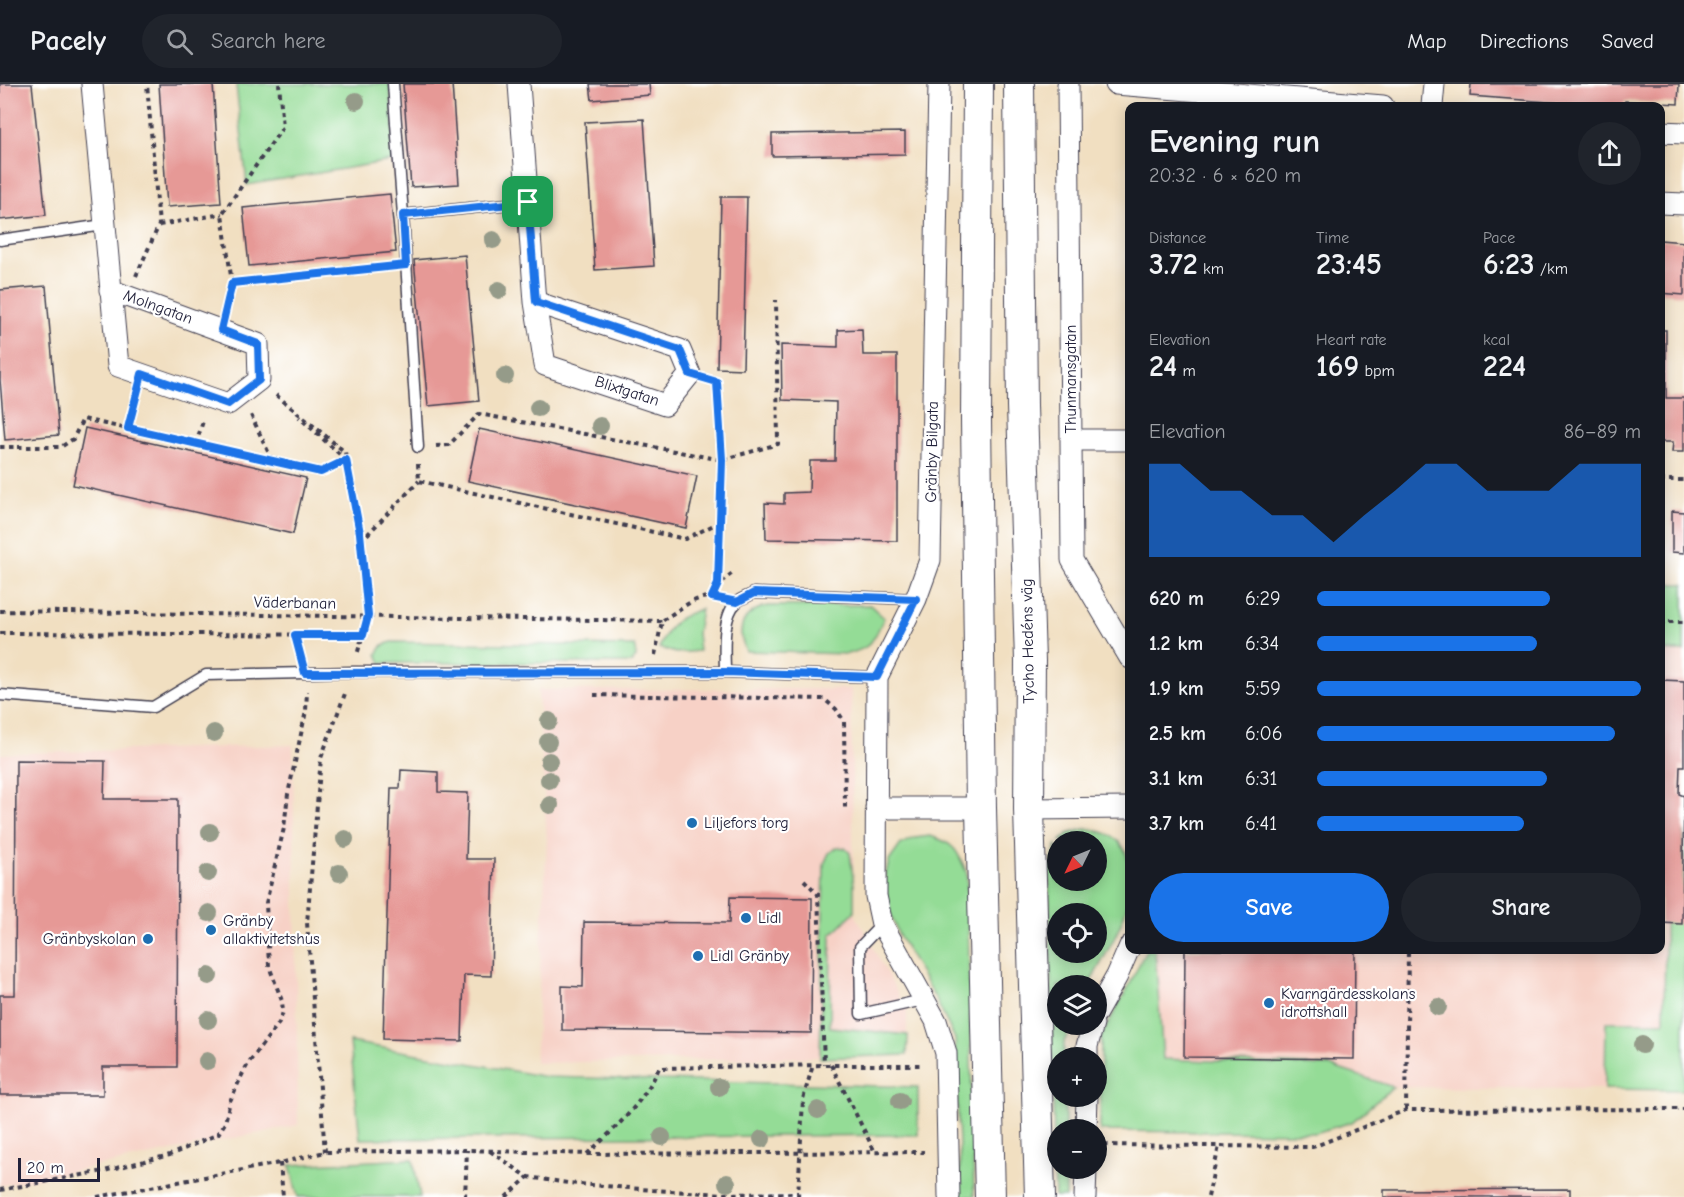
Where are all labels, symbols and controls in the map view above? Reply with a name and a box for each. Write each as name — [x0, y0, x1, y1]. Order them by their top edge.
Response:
search box — [142, 14, 562, 68]
text: Pacely — [30, 25, 106, 57]
icon: search — [163, 25, 196, 58]
text: Search here — [211, 28, 326, 54]
text: Map — [1407, 29, 1447, 53]
text: Directions — [1480, 29, 1569, 53]
text: Saved — [1602, 29, 1654, 53]
text: Evening run — [1149, 122, 1320, 160]
button: share — [1578, 122, 1641, 185]
text: 20:32 · 6 × 620 m — [1149, 164, 1301, 187]
pin — [502, 176, 553, 227]
icon: arrive — [511, 185, 544, 218]
text: Distance — [1149, 229, 1206, 247]
text: Time — [1316, 229, 1349, 247]
text: Pace — [1483, 229, 1515, 247]
text: 3.72 — [1149, 247, 1198, 282]
text: 23:45 — [1316, 247, 1382, 282]
text: 6:23 — [1483, 247, 1535, 282]
text: km — [1198, 260, 1224, 278]
text: /km — [1535, 260, 1568, 278]
street label: Molngatan — [121, 286, 195, 328]
street label: Thunmansgatan — [1062, 325, 1080, 433]
text: Elevation — [1149, 331, 1210, 349]
text: Heart rate — [1316, 331, 1387, 349]
text: kcal — [1483, 331, 1510, 349]
text: 24 — [1149, 349, 1177, 384]
text: 169 — [1316, 349, 1359, 384]
text: 224 — [1483, 349, 1526, 384]
text: m — [1177, 362, 1196, 380]
text: bpm — [1359, 362, 1395, 380]
street label: Blixtgatan — [592, 372, 662, 410]
street label: Gränby Bilgata — [922, 401, 942, 503]
text: Elevation — [1149, 420, 1226, 443]
text: 86–89 m — [1564, 420, 1641, 443]
street label: Tycho Hedéns väg — [1018, 578, 1038, 704]
text: 620 m — [1149, 587, 1204, 610]
text: 6:29 — [1245, 587, 1281, 610]
street label: Väderbanan — [254, 593, 336, 613]
text: 1.2 km — [1149, 632, 1203, 655]
text: 6:34 — [1245, 632, 1279, 655]
text: 1.9 km — [1149, 677, 1204, 700]
text: 5:59 — [1245, 677, 1281, 700]
text: 2.5 km — [1149, 722, 1206, 745]
text: 6:06 — [1245, 722, 1282, 745]
text: 3.1 km — [1149, 767, 1203, 790]
text: 6:31 — [1245, 767, 1278, 790]
text: 3.7 km — [1149, 812, 1204, 835]
text: 6:41 — [1245, 812, 1277, 835]
place label: Liljefors torg — [704, 814, 789, 832]
marker: Liljefors torg — [685, 816, 699, 830]
north arrow — [1047, 831, 1107, 891]
map controls — [1047, 831, 1107, 1179]
button: Save — [1149, 873, 1389, 942]
button: Share — [1401, 873, 1641, 942]
button: locate — [1047, 903, 1107, 963]
place label: Lidl — [758, 909, 782, 927]
marker: Lidl — [739, 911, 753, 925]
place label: Gränby allaktivitetshus — [223, 912, 320, 948]
marker: Gränby allaktivitetshus — [204, 923, 218, 937]
place label: Gränbyskolan — [43, 930, 136, 948]
marker: Gränbyskolan — [141, 932, 155, 946]
place label: Lidl Gränby — [710, 947, 790, 965]
marker: Lidl Gränby — [691, 949, 705, 963]
button: layers — [1047, 975, 1107, 1035]
place label: Kvarngärdesskolans idrottshall — [1281, 985, 1416, 1021]
marker: Kvarngärdesskolans idrottshall — [1262, 996, 1276, 1010]
button: + — [1047, 1047, 1107, 1107]
button: − — [1047, 1119, 1107, 1179]
scale bar — [18, 1155, 100, 1182]
text: 20 m — [27, 1159, 64, 1177]

